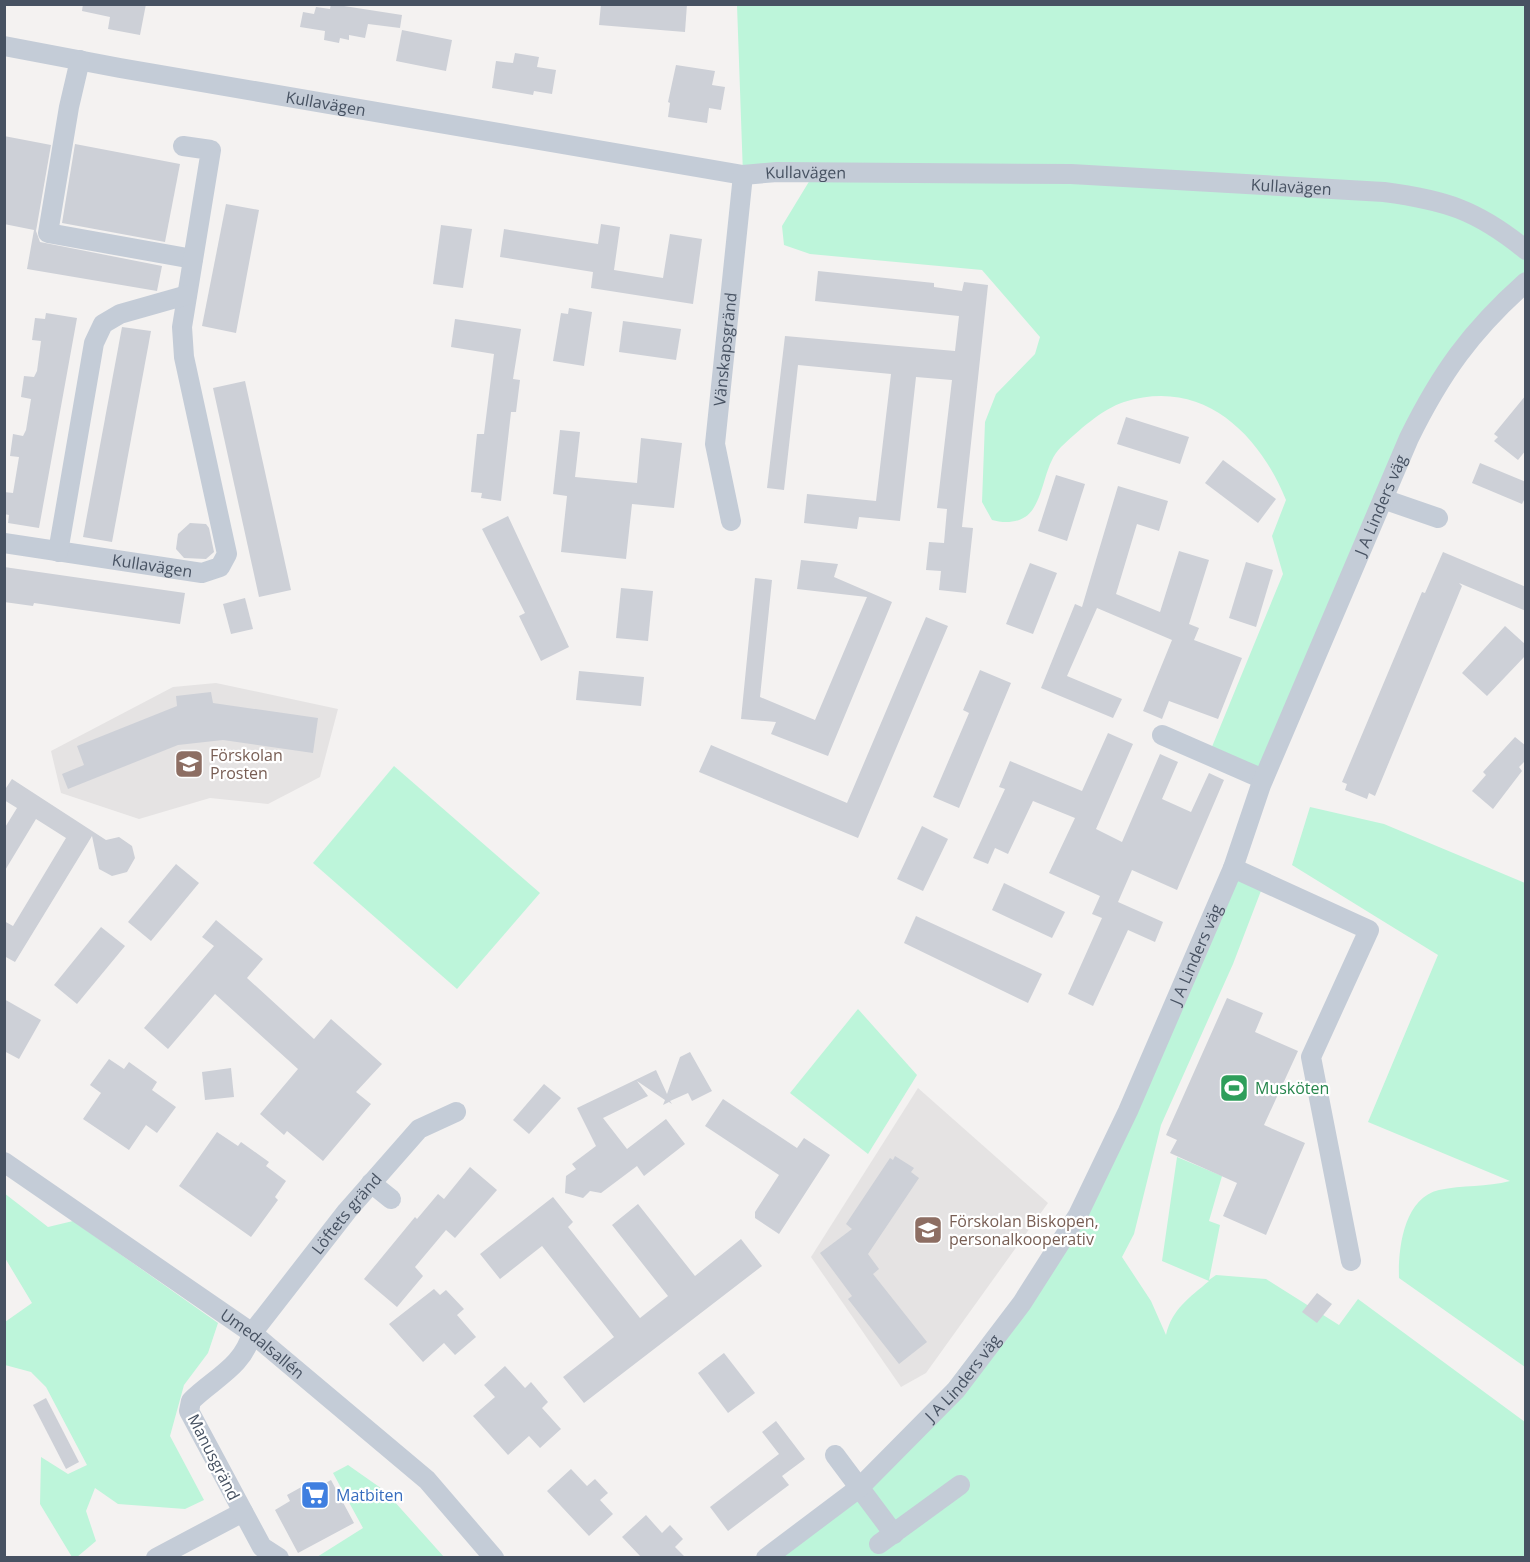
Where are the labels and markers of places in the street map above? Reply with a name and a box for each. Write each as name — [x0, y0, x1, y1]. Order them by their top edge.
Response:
place label: Förskolan Prosten — [210, 744, 283, 784]
school or university icon: Förskolan Prosten — [173, 748, 205, 780]
sports icon: Musköten — [1218, 1072, 1250, 1104]
place label: Musköten — [1255, 1077, 1329, 1099]
place label: Förskolan Biskopen, personalkooperativ — [949, 1210, 1099, 1250]
school or university icon: Förskolan Biskopen, personalkooperativ — [912, 1214, 944, 1246]
supermarket icon: Matbiten — [299, 1479, 331, 1511]
place label: Matbiten — [336, 1484, 403, 1506]

